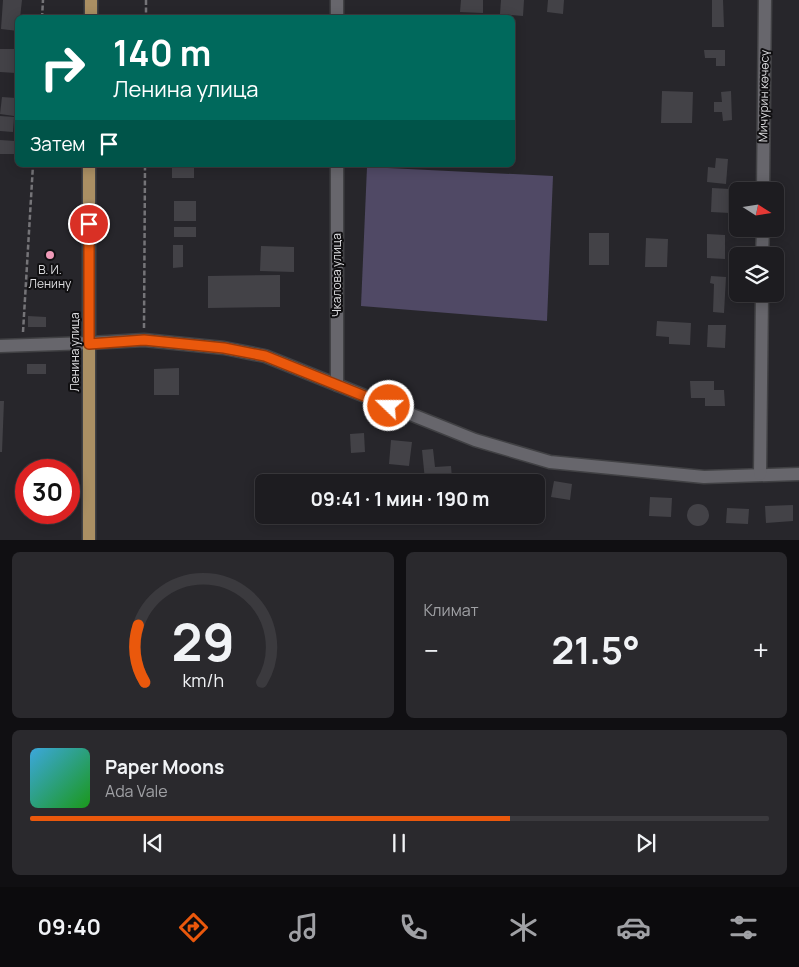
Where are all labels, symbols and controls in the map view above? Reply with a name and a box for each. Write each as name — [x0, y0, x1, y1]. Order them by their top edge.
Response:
text: 140 m — [113, 29, 211, 77]
icon: right — [30, 35, 95, 100]
street label: Мичурин көчөсү — [754, 50, 773, 142]
text: Ленина улица — [113, 74, 259, 104]
icon: arrive — [95, 130, 123, 158]
text: Затем — [30, 131, 85, 157]
north arrow — [729, 182, 784, 238]
map controls — [729, 182, 784, 302]
pin — [68, 203, 110, 245]
icon: arrive — [75, 210, 103, 238]
street label: Чкалова улица — [328, 233, 345, 317]
button: layers — [729, 247, 784, 302]
marker: В. И. Ленину — [44, 249, 56, 261]
place label: В. И. Ленину — [29, 261, 72, 292]
street label: Ленина улица — [66, 312, 83, 392]
position arrow — [362, 379, 414, 431]
speed limit sign: 30 — [15, 459, 80, 524]
text: 09:41 · 1 мин · 190 m — [311, 486, 489, 512]
text: Климат — [424, 599, 479, 621]
text: 29 — [171, 606, 234, 677]
text: 21.5° — [551, 623, 640, 675]
text: − — [424, 631, 439, 669]
text: + — [753, 631, 769, 669]
text: km/h — [182, 668, 224, 692]
text: Paper Moons — [105, 754, 224, 780]
text: Ada Vale — [105, 780, 168, 802]
icon: previous — [139, 829, 167, 857]
icon: pause — [385, 829, 413, 857]
icon: next — [632, 829, 660, 857]
icon: directions — [176, 910, 211, 945]
icon: music — [286, 910, 321, 945]
icon: phone — [396, 910, 431, 945]
icon: climate — [506, 910, 541, 945]
icon: car — [616, 910, 651, 945]
icon: filters — [726, 910, 761, 945]
text: 09:40 — [38, 912, 101, 942]

